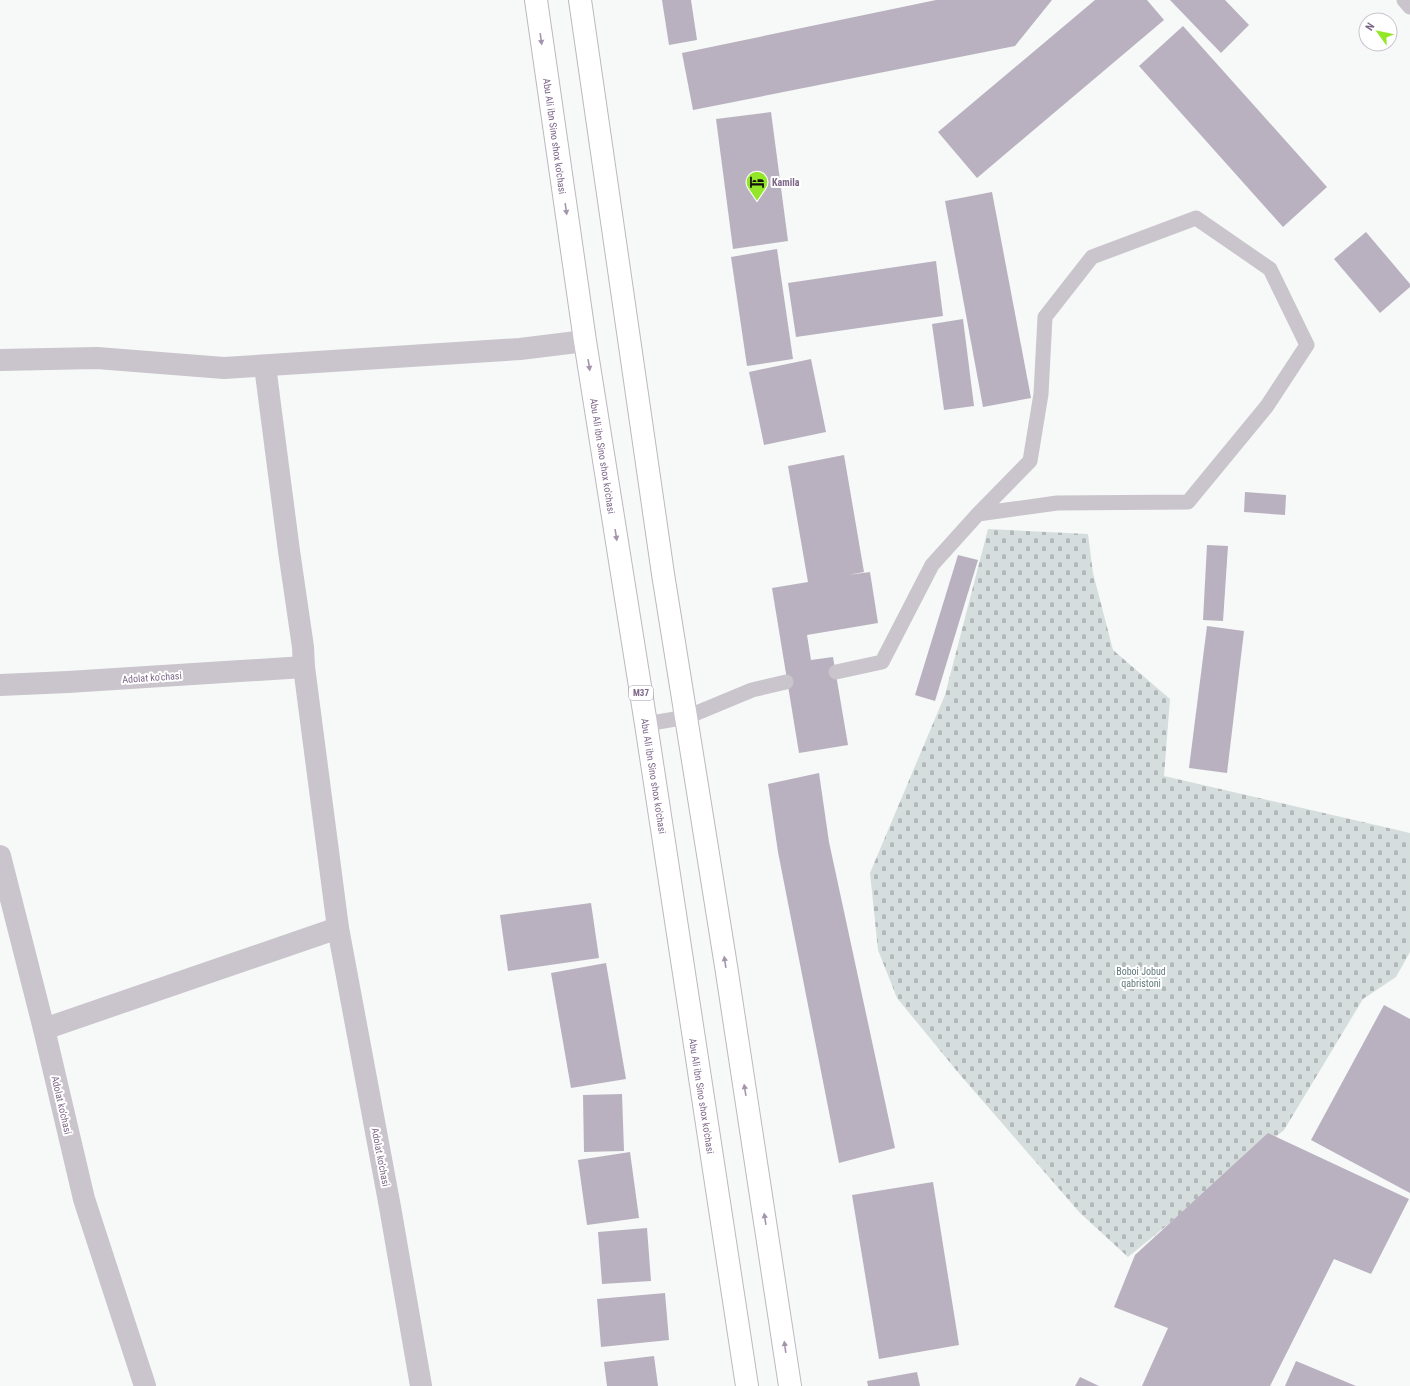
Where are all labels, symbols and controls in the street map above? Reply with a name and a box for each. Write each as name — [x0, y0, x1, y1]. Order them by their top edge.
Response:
north arrow — [1358, 12, 1398, 52]
text: N — [1363, 20, 1377, 33]
one-way arrow — [538, 33, 544, 45]
street label: Abu Ali ibn Sino shox ko'chasi — [541, 77, 568, 195]
hotel icon: Kamila — [744, 169, 770, 202]
place label: Kamila — [772, 177, 800, 188]
one-way arrow — [563, 203, 569, 215]
one-way arrow — [586, 359, 592, 371]
street label: Abu Ali ibn Sino shox ko'chasi — [588, 397, 617, 515]
one-way arrow — [613, 529, 619, 541]
street label: Adolat ko'chasi — [122, 670, 182, 685]
road number: M37 — [629, 686, 653, 700]
street label: Abu Ali ibn Sino shox ko'chasi — [639, 717, 668, 835]
one-way arrow — [722, 956, 728, 968]
park label: Boboi Jobud qabristoni — [1116, 966, 1166, 989]
street label: Abu Ali ibn Sino shox ko'chasi — [687, 1037, 716, 1155]
street label: Adolat ko'chasi — [49, 1075, 74, 1135]
one-way arrow — [742, 1084, 748, 1097]
street label: Adolat ko'chasi — [369, 1127, 392, 1187]
one-way arrow — [762, 1213, 768, 1225]
one-way arrow — [782, 1341, 788, 1353]

